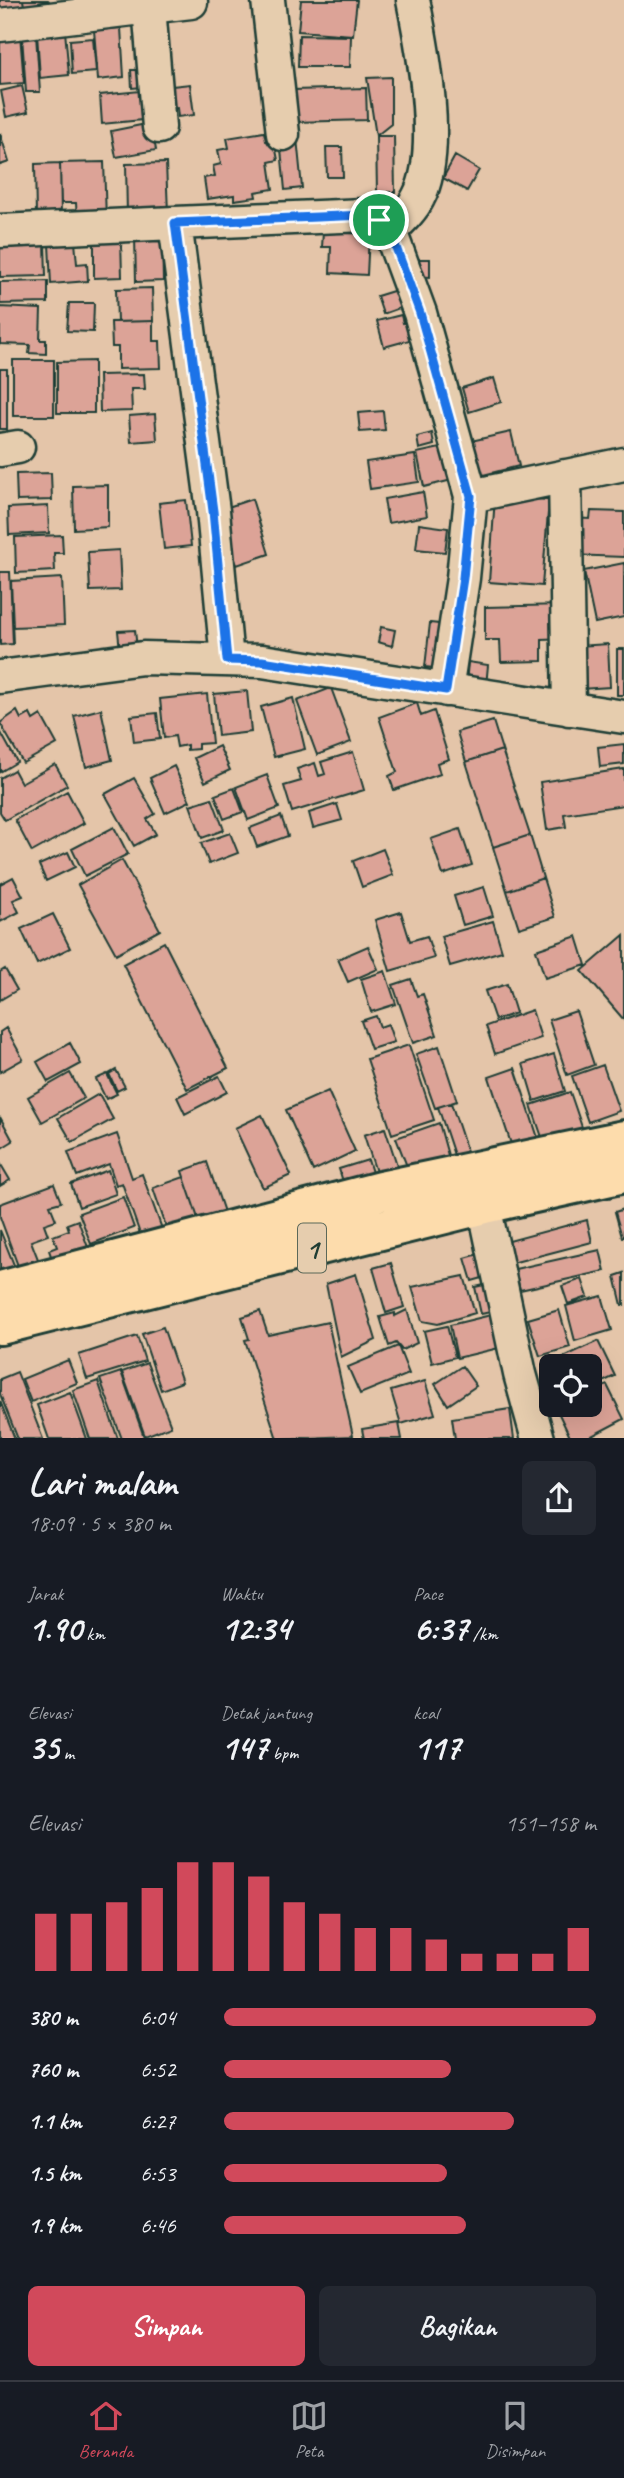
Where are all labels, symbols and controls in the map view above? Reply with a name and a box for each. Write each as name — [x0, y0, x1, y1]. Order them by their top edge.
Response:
pin — [349, 190, 409, 250]
icon: arrive — [360, 201, 398, 239]
road number: 1 — [298, 1224, 326, 1272]
map controls — [539, 1354, 602, 1417]
button: locate — [539, 1354, 602, 1417]
text: Lari malam — [28, 1459, 176, 1506]
button: share — [522, 1461, 596, 1535]
text: 18:09 · 5 × 380 m — [28, 1509, 171, 1538]
text: Jarak — [28, 1582, 63, 1606]
text: Waktu — [221, 1582, 263, 1606]
text: Pace — [413, 1582, 443, 1606]
text: 1.90 — [28, 1606, 82, 1651]
text: 12:34 — [221, 1606, 291, 1651]
text: 6:37 — [413, 1606, 468, 1651]
text: km — [82, 1622, 105, 1646]
text: /km — [468, 1622, 498, 1646]
text: Elevasi — [28, 1701, 71, 1725]
text: Detak jantung — [221, 1701, 312, 1725]
text: kcal — [413, 1701, 438, 1725]
text: 35 — [28, 1725, 59, 1770]
text: 147 — [221, 1725, 268, 1770]
text: 117 — [413, 1725, 460, 1770]
text: m — [59, 1741, 74, 1765]
text: bpm — [268, 1741, 298, 1765]
text: Elevasi — [28, 1809, 81, 1838]
text: 151–158 m — [505, 1809, 596, 1838]
text: 380 m — [28, 2003, 78, 2032]
text: 6:04 — [140, 2003, 176, 2032]
text: 760 m — [28, 2055, 78, 2084]
text: 6:52 — [140, 2055, 176, 2084]
text: 1.1 km — [28, 2107, 82, 2136]
text: 6:27 — [140, 2107, 176, 2136]
text: 1.5 km — [28, 2159, 81, 2188]
text: 6:53 — [140, 2159, 176, 2188]
text: 1.9 km — [28, 2211, 81, 2240]
text: 6:46 — [140, 2211, 176, 2240]
button: Simpan — [28, 2286, 305, 2366]
button: Bagikan — [319, 2286, 596, 2366]
tab: Beranda — [79, 2397, 133, 2463]
tab: Peta — [290, 2397, 328, 2463]
tab: Disimpan — [485, 2397, 545, 2463]

